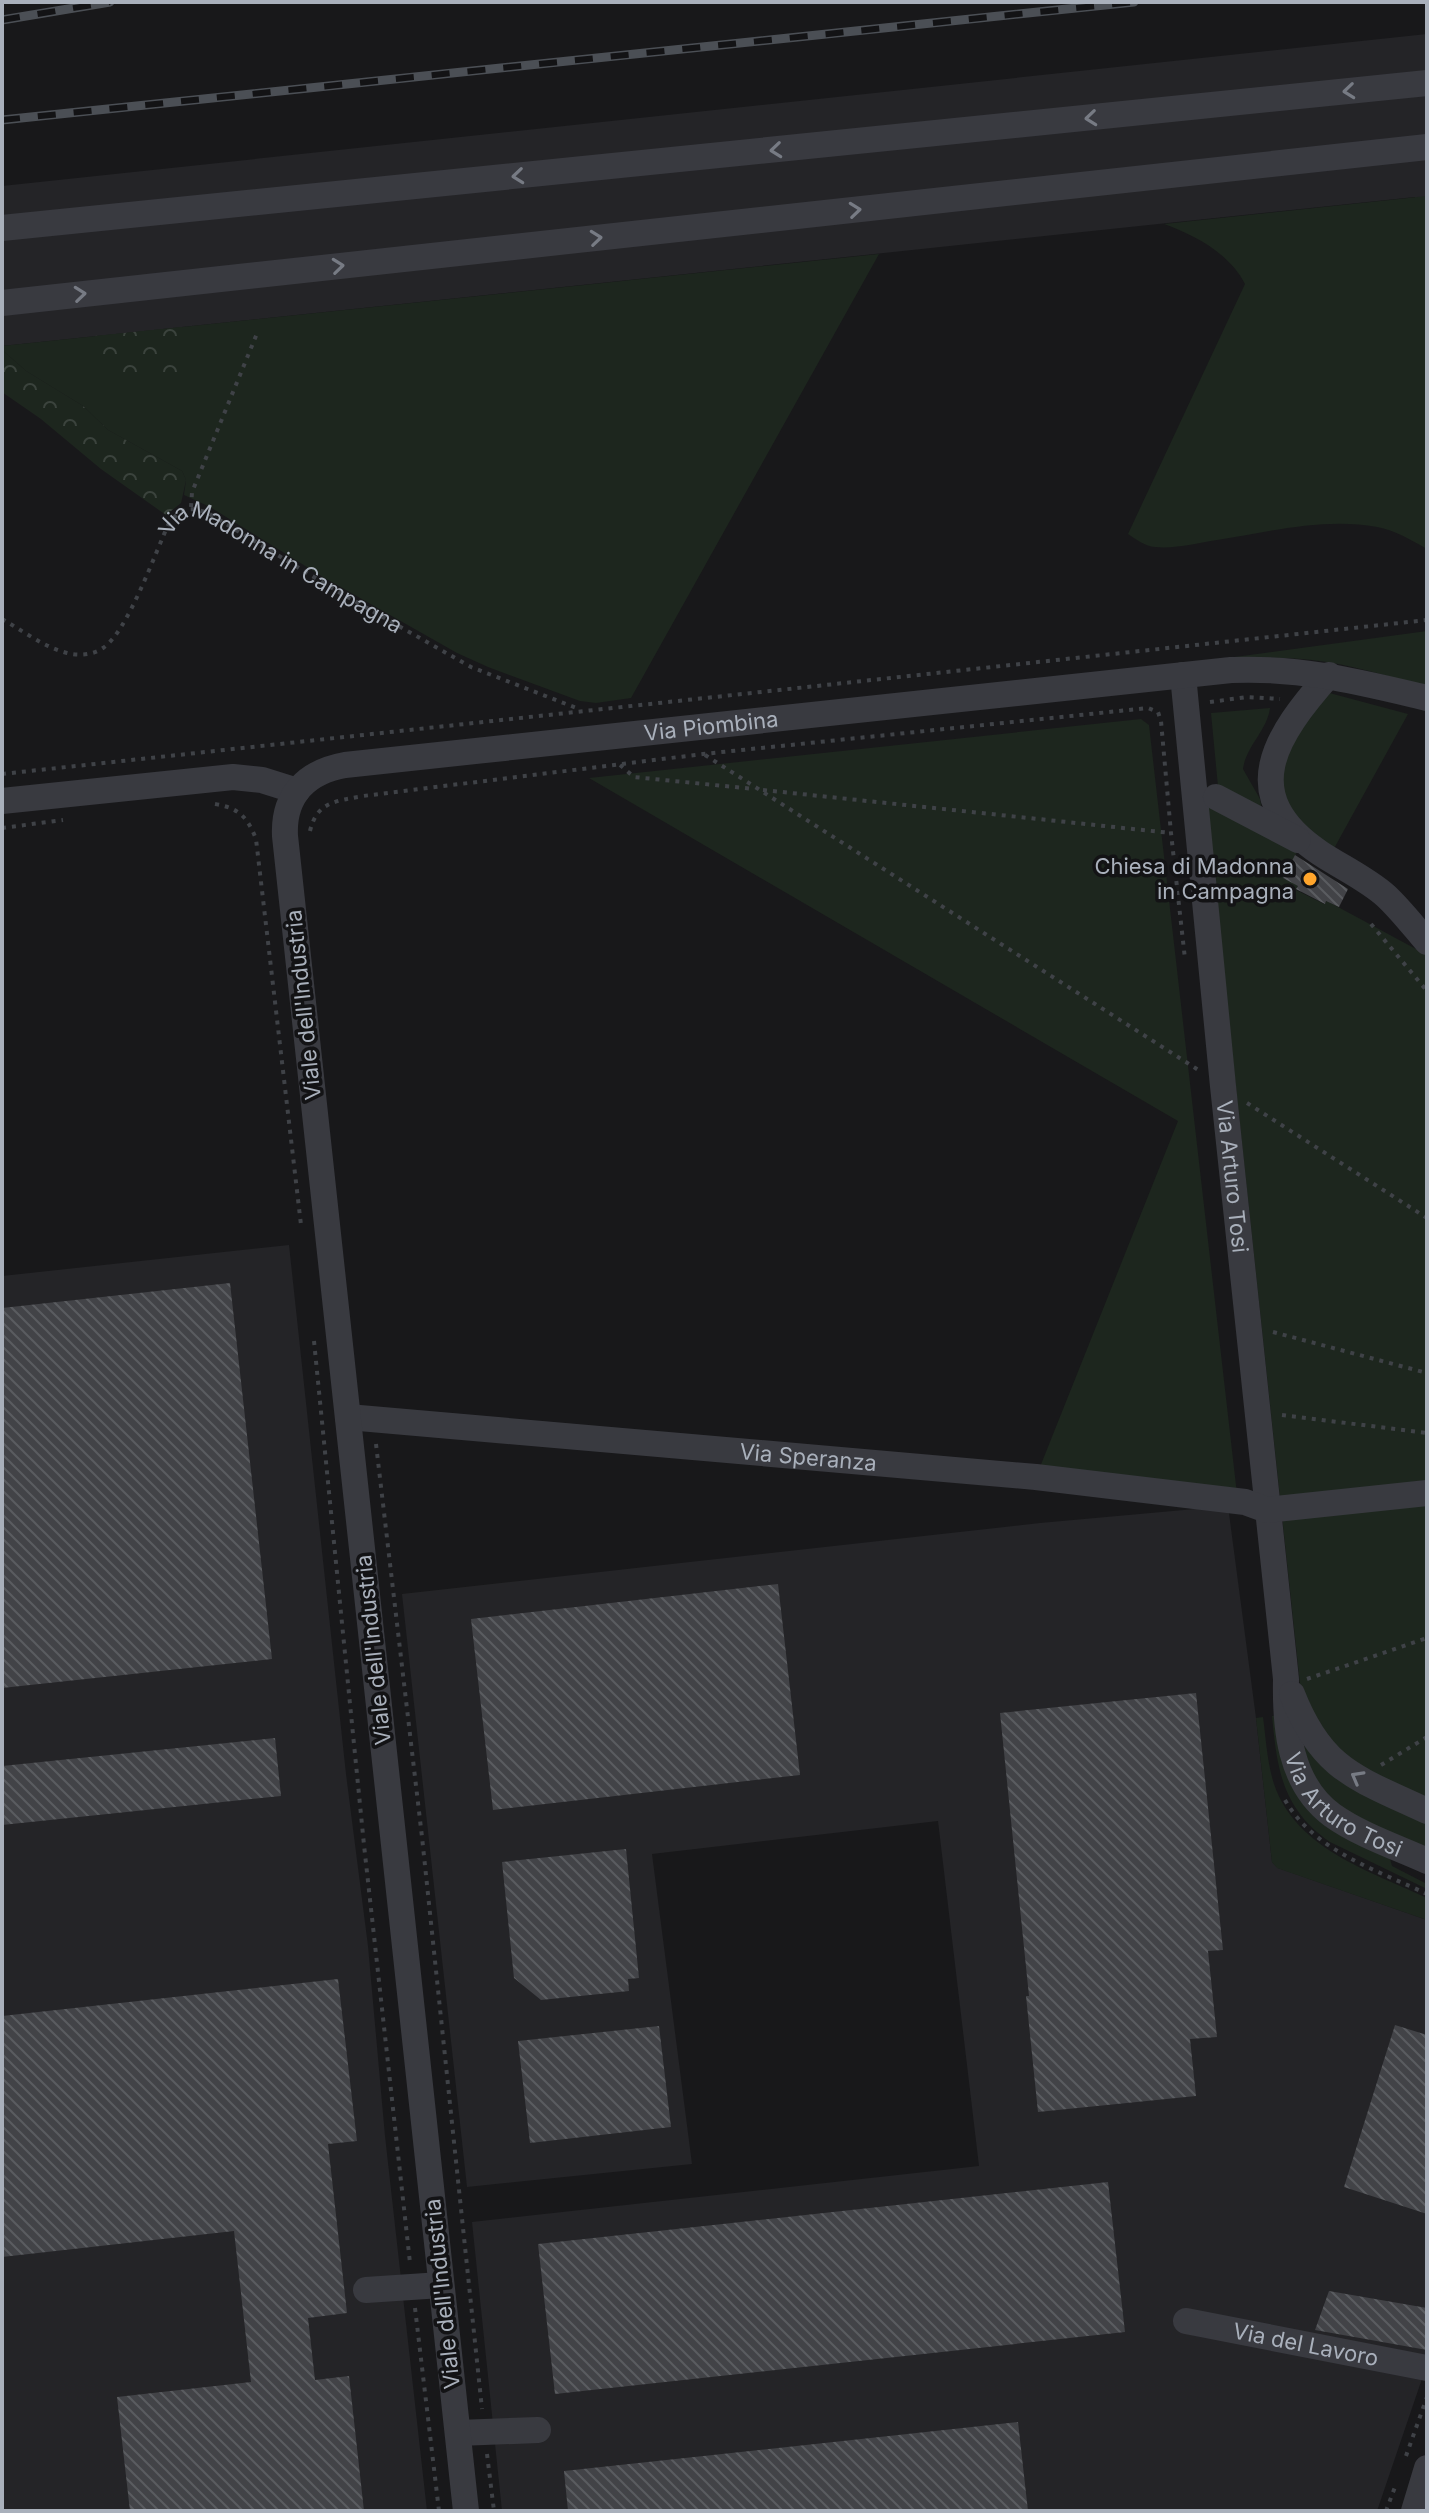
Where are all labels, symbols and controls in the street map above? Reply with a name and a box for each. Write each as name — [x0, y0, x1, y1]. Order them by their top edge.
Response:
one-way arrow — [1342, 83, 1355, 100]
one-way arrow — [1084, 109, 1097, 126]
one-way arrow — [769, 141, 782, 158]
one-way arrow — [511, 167, 524, 184]
one-way arrow — [849, 201, 862, 218]
one-way arrow — [590, 229, 603, 246]
one-way arrow — [332, 258, 345, 275]
one-way arrow — [73, 286, 86, 303]
street label: Via Madonna in Campagna — [153, 496, 407, 638]
street label: Via Piombina — [642, 706, 780, 746]
place label: Chiesa di Madonna in Campagna — [1094, 853, 1294, 904]
marker: Chiesa di Madonna in Campagna — [1301, 870, 1319, 888]
street label: Viale dell'Industria — [280, 909, 326, 1101]
street label: Via Arturo Tosi — [1212, 1099, 1254, 1254]
street label: Via Speranza — [739, 1438, 878, 1476]
street label: Viale dell'Industria — [350, 1554, 396, 1746]
street label: Via Arturo Tosi — [1280, 1749, 1406, 1862]
one-way arrow — [1351, 1771, 1366, 1787]
street label: Viale dell'Industria — [419, 2198, 465, 2390]
street label: Via del Lavoro — [1231, 2317, 1381, 2371]

